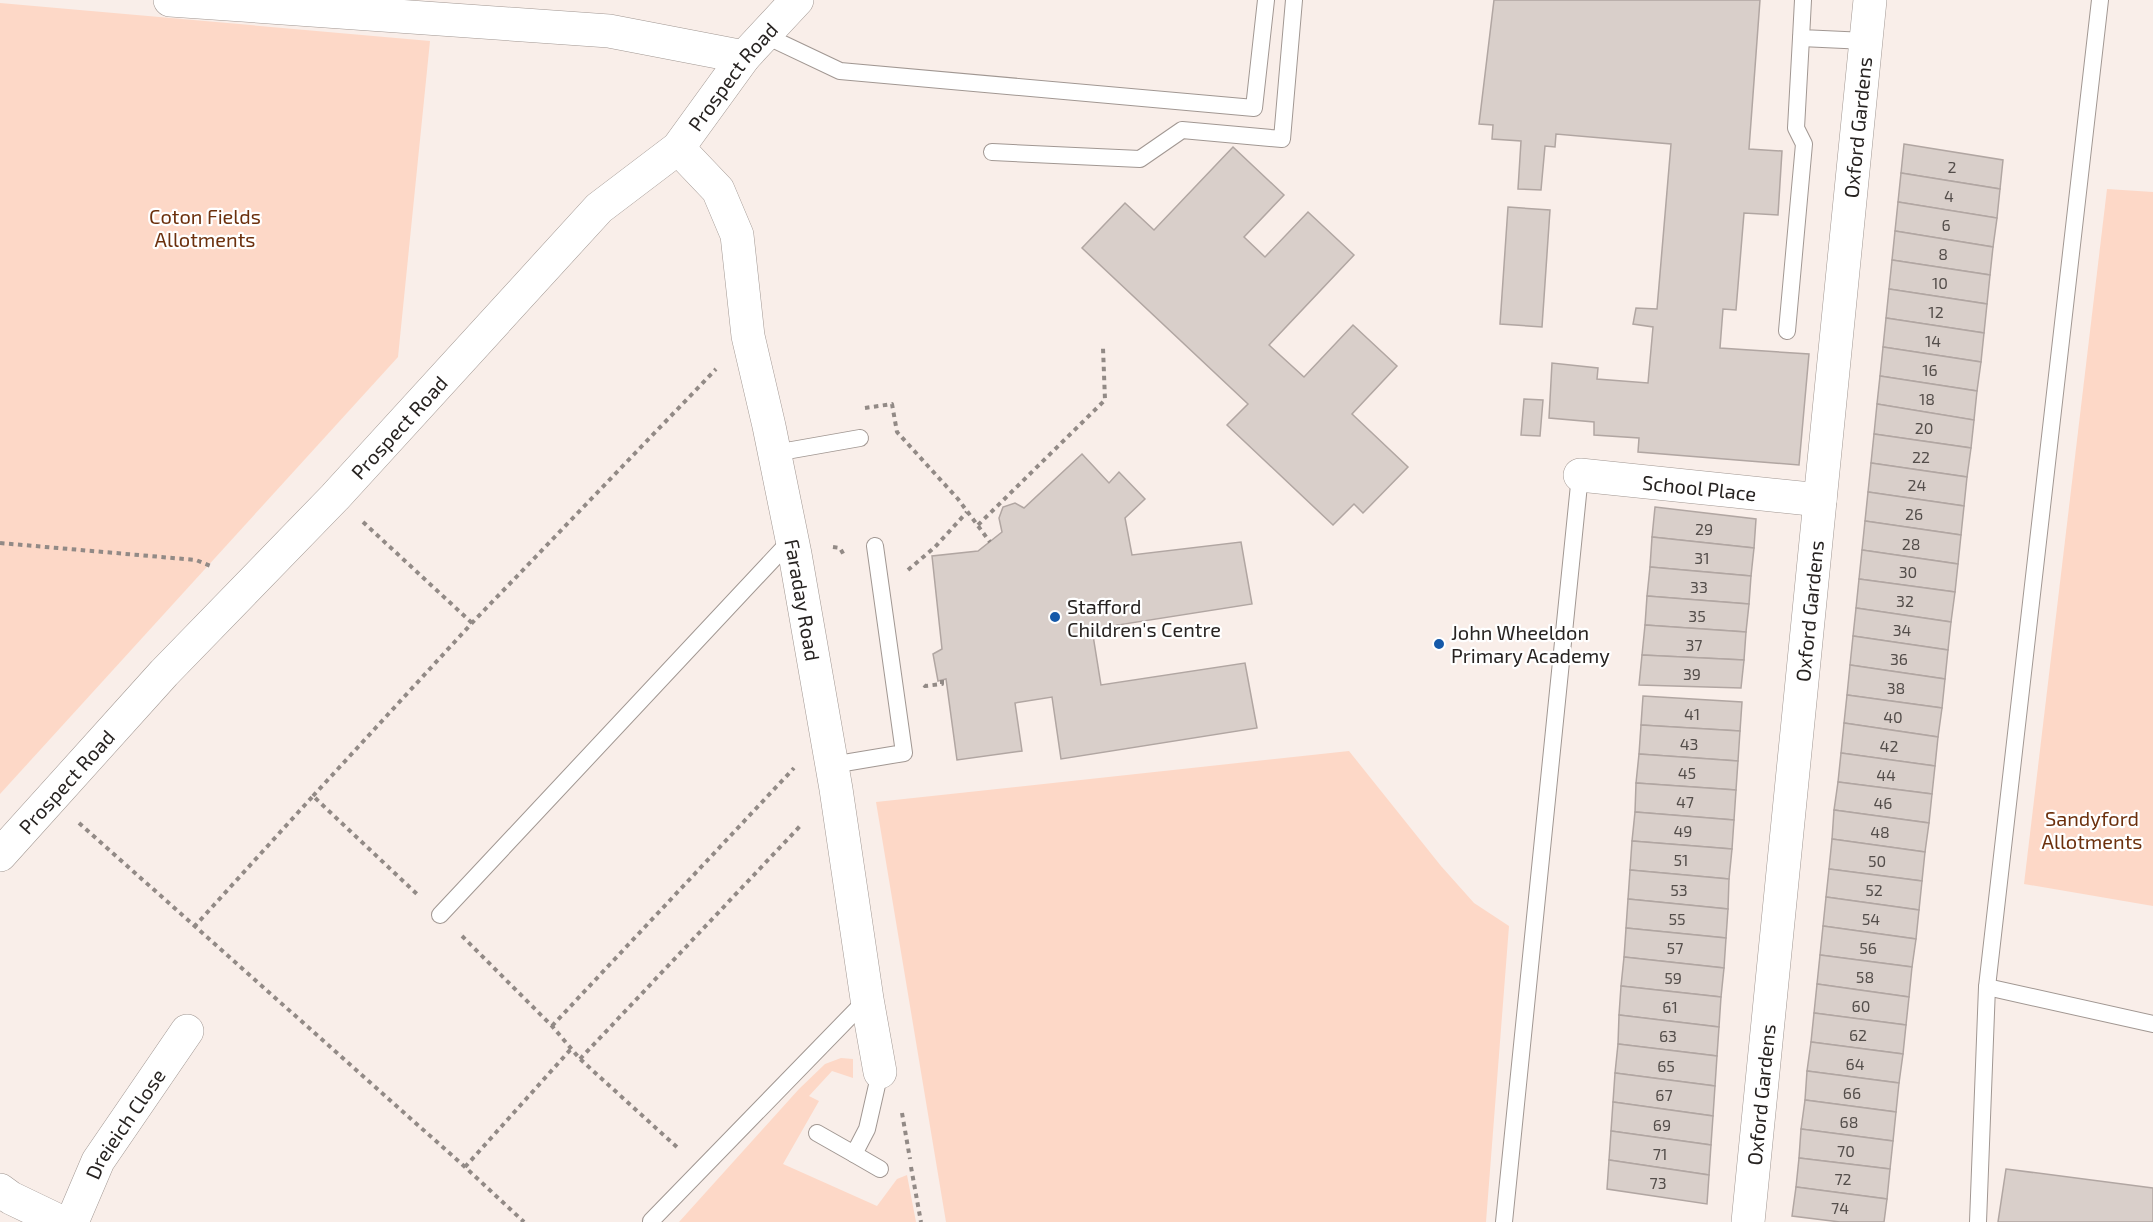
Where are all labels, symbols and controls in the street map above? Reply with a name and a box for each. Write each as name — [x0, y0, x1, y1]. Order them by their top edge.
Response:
street label: Prospect Road — [683, 17, 782, 135]
street label: Oxford Gardens — [1838, 56, 1876, 199]
house number: 2 — [1948, 157, 1957, 176]
house number: 4 — [1944, 186, 1954, 205]
park label: Coton Fields Allotments — [149, 204, 261, 251]
house number: 6 — [1941, 215, 1951, 234]
house number: 8 — [1938, 244, 1948, 263]
house number: 10 — [1932, 273, 1948, 292]
house number: 12 — [1928, 302, 1944, 321]
house number: 14 — [1925, 331, 1941, 350]
house number: 16 — [1922, 360, 1938, 379]
street label: Prospect Road — [346, 371, 452, 484]
house number: 18 — [1919, 389, 1935, 408]
house number: 20 — [1915, 418, 1933, 437]
house number: 22 — [1912, 447, 1930, 466]
street label: School Place — [1641, 470, 1758, 505]
house number: 24 — [1908, 475, 1927, 494]
house number: 26 — [1905, 504, 1923, 523]
house number: 29 — [1695, 519, 1713, 538]
house number: 28 — [1902, 534, 1920, 553]
street label: Faraday Road — [780, 537, 825, 663]
street label: Oxford Gardens — [1790, 539, 1828, 683]
house number: 31 — [1694, 548, 1710, 567]
house number: 30 — [1899, 562, 1917, 581]
house number: 33 — [1690, 577, 1708, 596]
house number: 32 — [1896, 591, 1914, 610]
place label: Stafford Children's Centre — [1067, 594, 1221, 641]
house number: 35 — [1688, 606, 1706, 625]
marker: Stafford Children's Centre — [1048, 610, 1062, 624]
place label: John Wheeldon Primary Academy — [1451, 620, 1610, 667]
house number: 34 — [1893, 620, 1912, 639]
house number: 37 — [1685, 635, 1703, 654]
marker: John Wheeldon Primary Academy — [1432, 637, 1446, 651]
house number: 36 — [1890, 649, 1908, 668]
house number: 39 — [1683, 664, 1701, 683]
house number: 38 — [1887, 678, 1905, 697]
house number: 41 — [1684, 704, 1700, 723]
house number: 40 — [1883, 707, 1903, 726]
street label: Prospect Road — [13, 725, 119, 838]
house number: 43 — [1680, 734, 1698, 753]
house number: 42 — [1880, 736, 1898, 755]
house number: 45 — [1678, 763, 1696, 782]
house number: 44 — [1876, 765, 1896, 784]
house number: 47 — [1676, 792, 1694, 811]
house number: 46 — [1874, 793, 1893, 812]
park label: Sandyford Allotments — [2042, 806, 2142, 853]
house number: 49 — [1674, 821, 1693, 840]
house number: 48 — [1870, 822, 1890, 841]
house number: 51 — [1674, 850, 1688, 869]
house number: 50 — [1868, 851, 1886, 870]
house number: 53 — [1670, 880, 1688, 899]
house number: 52 — [1865, 880, 1883, 899]
house number: 55 — [1668, 909, 1686, 928]
house number: 54 — [1862, 909, 1880, 928]
house number: 57 — [1667, 938, 1683, 957]
house number: 56 — [1859, 938, 1877, 957]
house number: 58 — [1856, 967, 1874, 986]
house number: 59 — [1664, 968, 1682, 987]
house number: 60 — [1852, 996, 1870, 1015]
house number: 61 — [1662, 997, 1678, 1016]
street label: Oxford Gardens — [1742, 1023, 1780, 1166]
house number: 62 — [1849, 1025, 1867, 1044]
house number: 63 — [1659, 1026, 1677, 1045]
house number: 64 — [1846, 1054, 1865, 1073]
house number: 65 — [1657, 1056, 1675, 1075]
street label: Dreieich Close — [80, 1064, 170, 1183]
house number: 66 — [1843, 1083, 1861, 1102]
house number: 67 — [1655, 1085, 1673, 1104]
house number: 68 — [1840, 1112, 1858, 1131]
house number: 69 — [1653, 1115, 1671, 1134]
house number: 70 — [1837, 1141, 1855, 1160]
house number: 71 — [1653, 1144, 1667, 1163]
house number: 72 — [1834, 1169, 1852, 1188]
house number: 73 — [1649, 1173, 1667, 1192]
house number: 74 — [1831, 1198, 1849, 1217]

